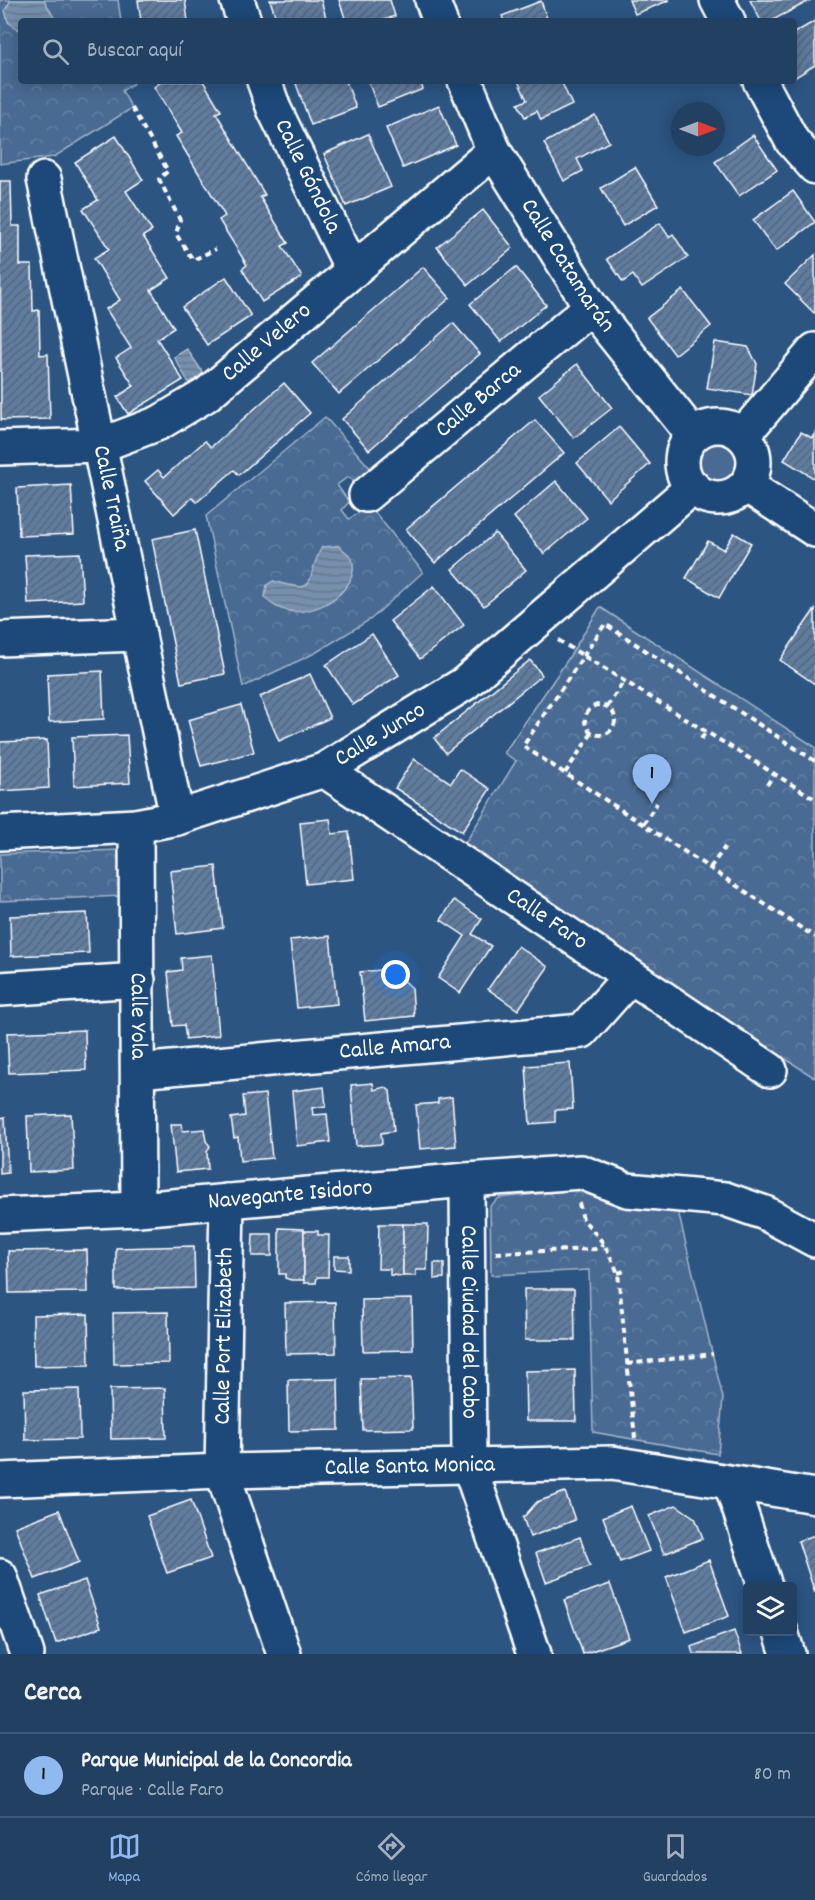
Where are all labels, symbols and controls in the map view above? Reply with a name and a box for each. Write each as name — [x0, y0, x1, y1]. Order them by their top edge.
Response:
search box — [18, 18, 797, 84]
icon: search — [39, 35, 72, 68]
text: Buscar aquí — [87, 36, 182, 67]
north arrow — [671, 102, 725, 156]
street label: Calle Góndola — [265, 114, 350, 240]
street label: Calle Catamarán — [511, 192, 623, 341]
street label: Calle Velero — [215, 295, 320, 391]
street label: Calle Barca — [428, 354, 530, 447]
street label: Calle Traiña — [83, 442, 138, 555]
street label: Calle Junco — [329, 694, 433, 776]
pin: 1 — [632, 754, 672, 804]
street label: Calle Faro — [499, 880, 594, 959]
your location — [381, 960, 410, 989]
street label: Calle Yola — [120, 972, 154, 1060]
street label: Calle Amara — [338, 1026, 453, 1070]
street label: Navegante Isidoro — [207, 1171, 374, 1220]
street label: Calle Ciudad del Cabo — [450, 1225, 486, 1419]
street label: Calle Port Elizabeth — [206, 1247, 244, 1425]
street label: Calle Santa Monica — [324, 1448, 496, 1486]
map controls — [743, 1582, 797, 1636]
button: layers — [743, 1582, 797, 1636]
text: Cerca — [24, 1675, 81, 1712]
text: Parque Municipal de la Concordia — [81, 1746, 352, 1777]
text: 1 — [41, 1761, 46, 1789]
text: 80 m — [754, 1761, 791, 1789]
text: Parque · Calle Faro — [81, 1777, 224, 1805]
tab: Mapa — [108, 1830, 141, 1889]
tab: Cómo llegar — [356, 1830, 428, 1889]
tab: Guardados — [643, 1830, 707, 1889]

